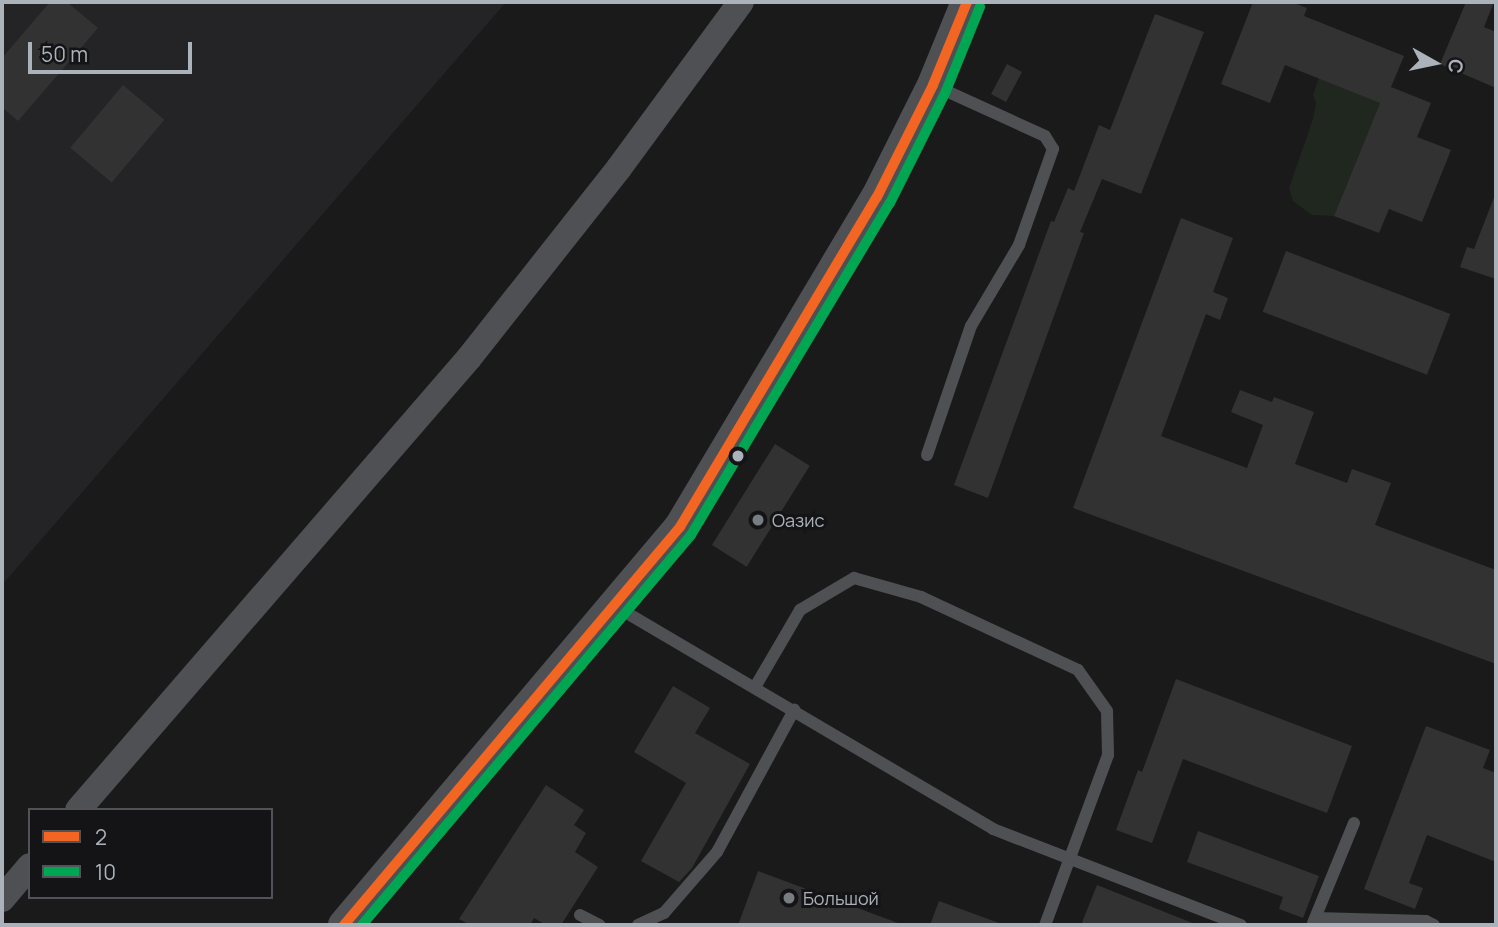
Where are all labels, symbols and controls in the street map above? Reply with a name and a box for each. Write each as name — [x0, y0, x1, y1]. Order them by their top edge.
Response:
scale bar — [32, 28, 196, 72]
north arrow — [1400, 28, 1470, 98]
text: 50 m — [41, 40, 88, 68]
text: С — [1442, 57, 1470, 75]
unlabelled marker — [731, 449, 745, 463]
place label: Оазис — [772, 509, 824, 531]
marker: Оазис — [750, 512, 766, 528]
legend — [28, 808, 273, 899]
text: 2 — [95, 823, 107, 851]
text: 10 — [95, 858, 116, 886]
place label: Большой — [803, 887, 879, 909]
marker: Большой — [781, 890, 797, 906]

